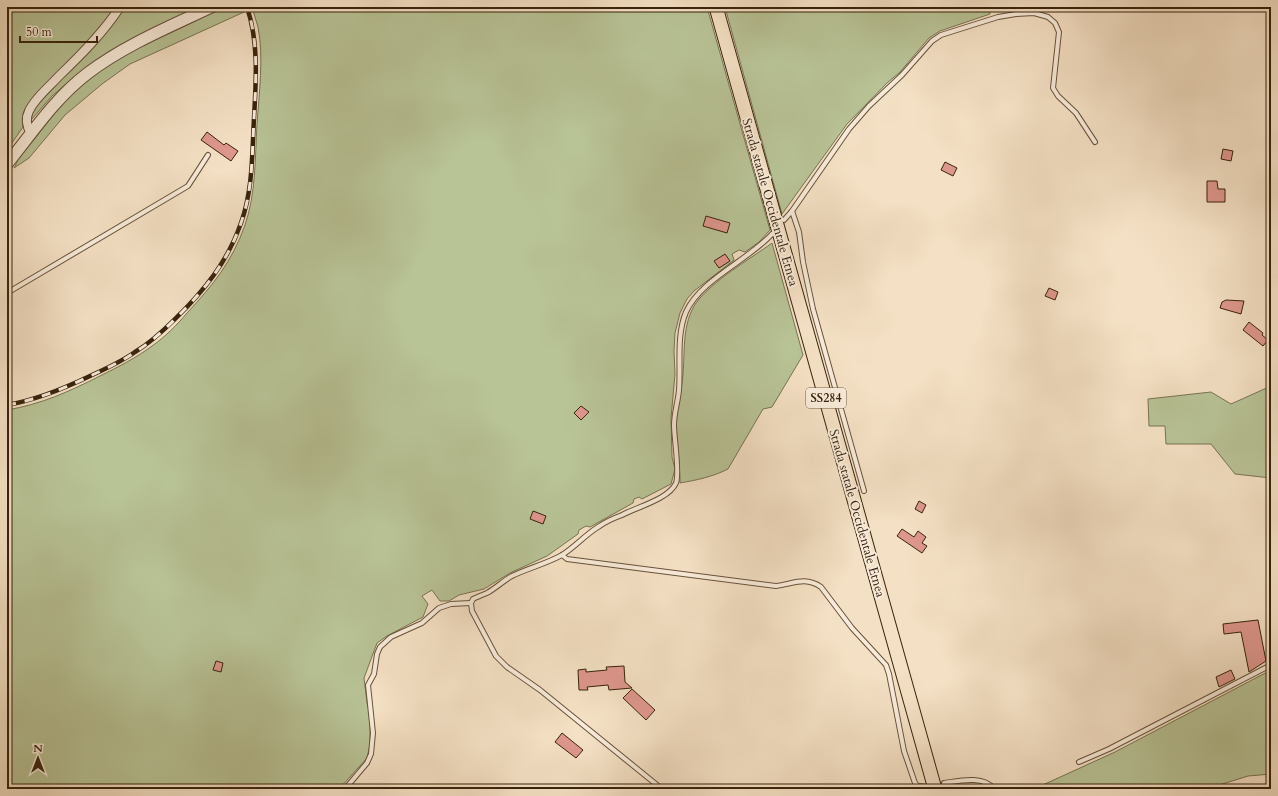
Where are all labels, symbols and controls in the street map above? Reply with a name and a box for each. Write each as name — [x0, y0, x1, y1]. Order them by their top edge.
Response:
scale bar — [20, 18, 97, 44]
text: 50 m — [26, 24, 53, 40]
street label: Strada statale Occidentale Etnea — [737, 116, 803, 289]
road number: SS284 — [806, 388, 846, 408]
street label: Strada statale Occidentale Etnea — [824, 427, 890, 600]
north arrow — [18, 738, 58, 778]
text: N — [33, 741, 43, 756]

